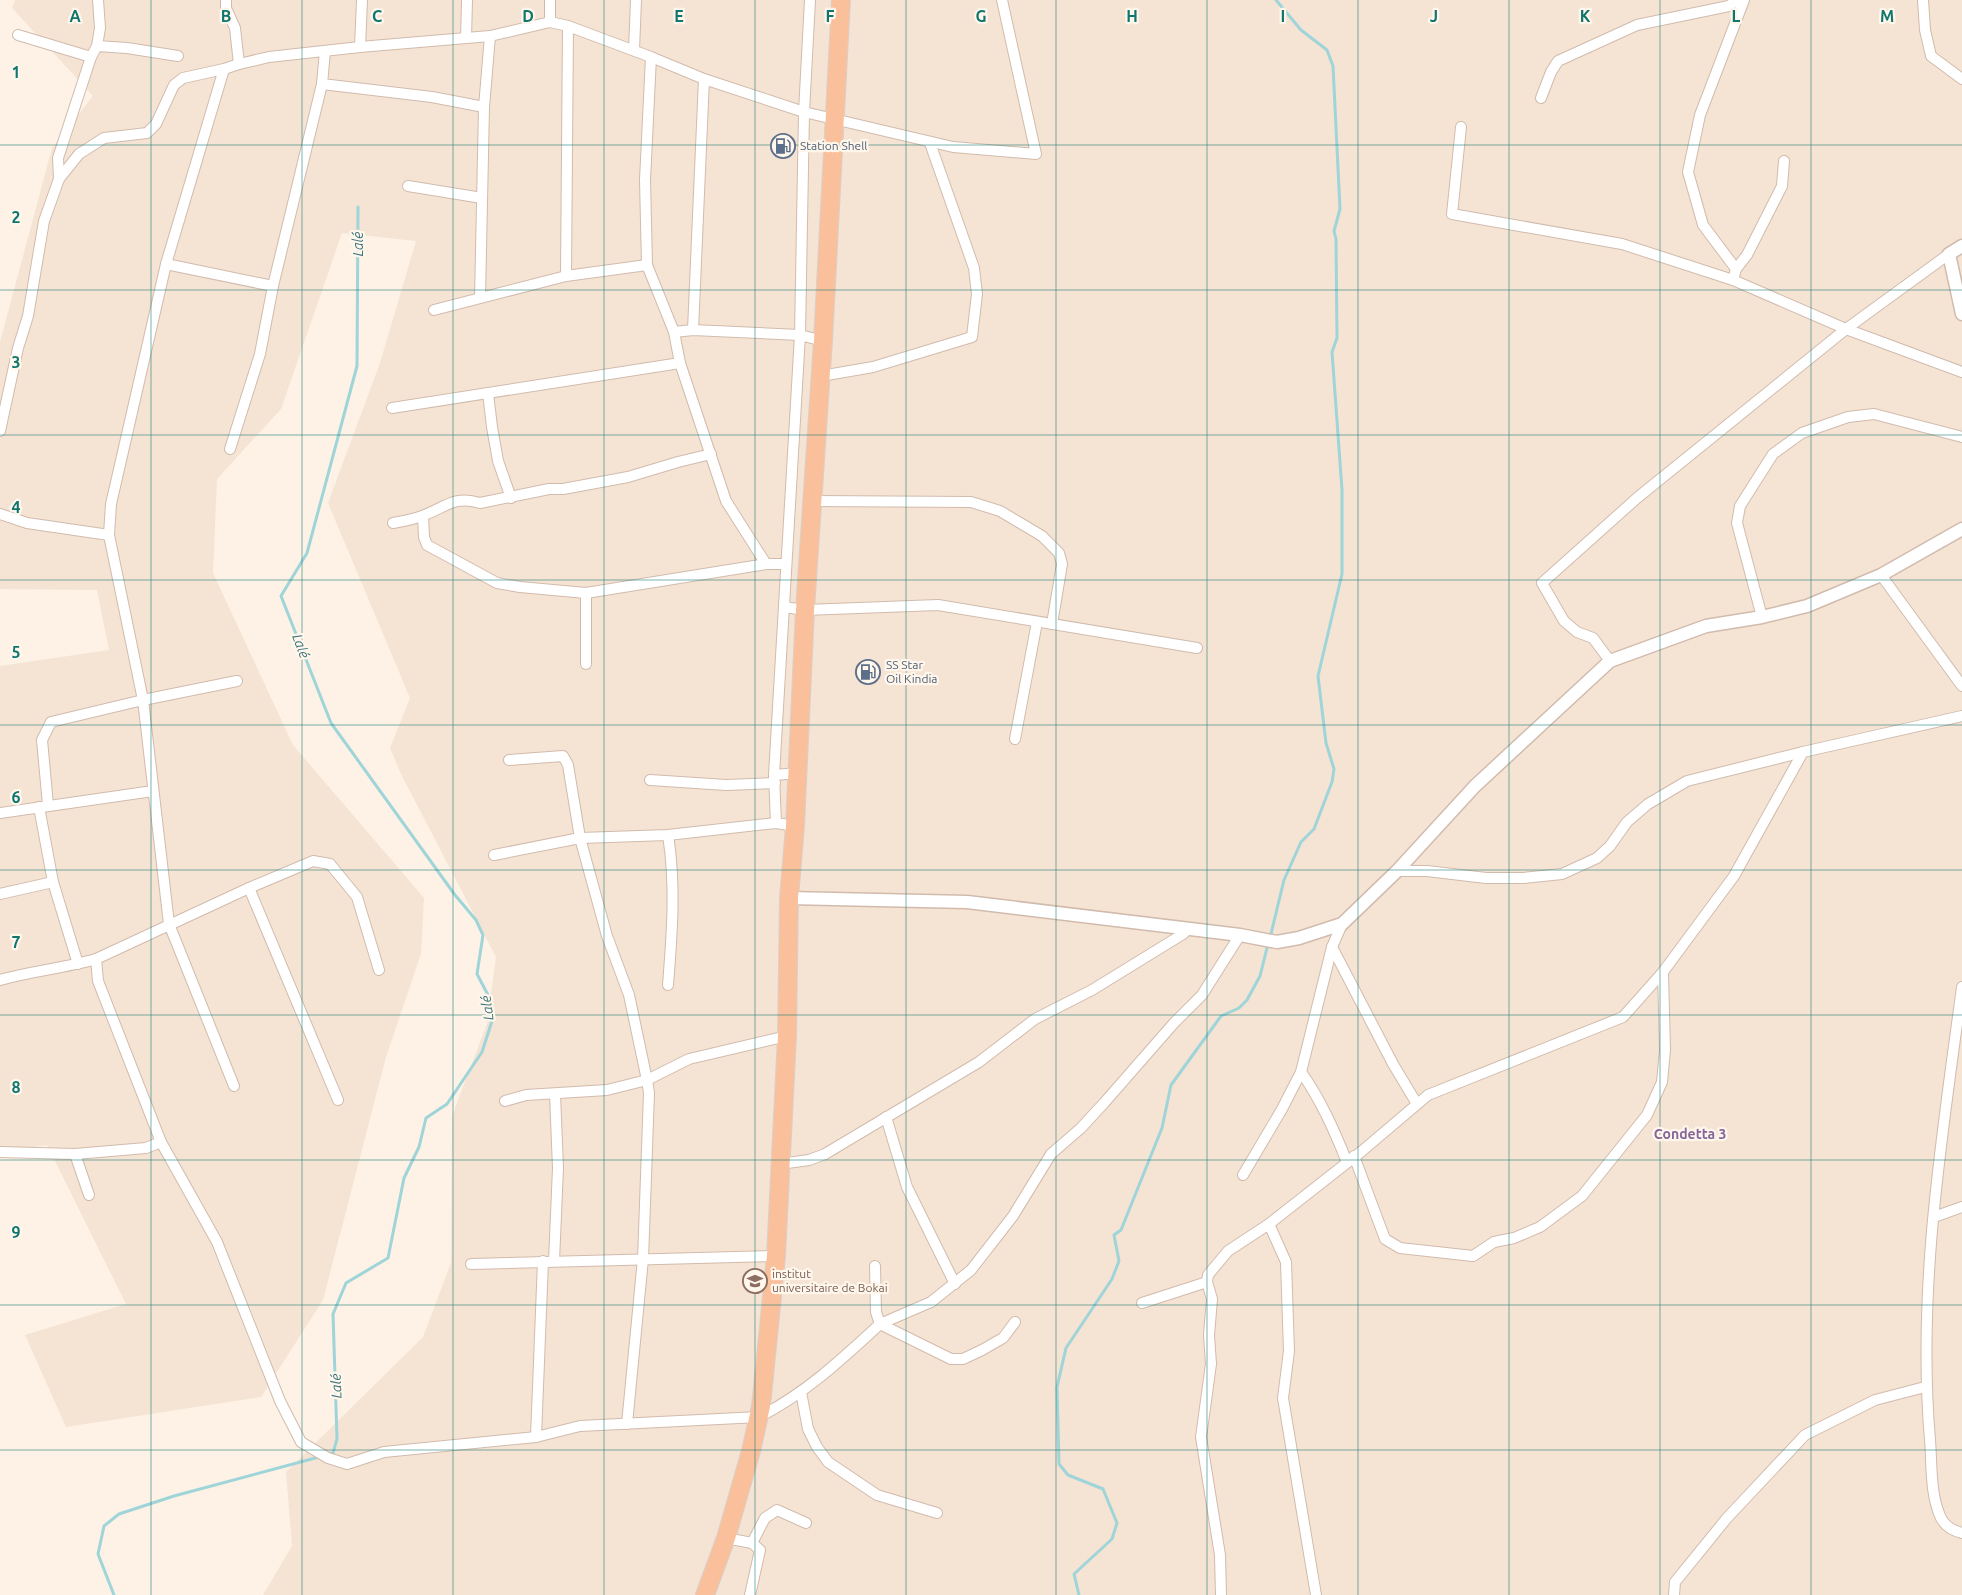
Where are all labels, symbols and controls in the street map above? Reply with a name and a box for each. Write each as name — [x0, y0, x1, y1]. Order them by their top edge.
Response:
text: A — [69, 7, 81, 25]
text: B — [221, 7, 231, 25]
text: C — [372, 7, 382, 25]
text: D — [522, 7, 534, 25]
text: E — [674, 7, 684, 25]
text: F — [826, 7, 835, 25]
text: G — [975, 7, 987, 25]
text: H — [1126, 7, 1138, 25]
text: I — [1281, 7, 1285, 25]
text: J — [1430, 7, 1438, 25]
text: K — [1580, 7, 1591, 25]
text: L — [1732, 7, 1741, 25]
text: M — [1880, 7, 1894, 25]
text: 1 — [11, 63, 21, 81]
fuel station icon: Station Shell — [770, 133, 796, 159]
place label: Station Shell — [800, 139, 867, 152]
text: 2 — [11, 208, 21, 226]
water label: Lalé — [350, 232, 366, 256]
text: 3 — [11, 353, 21, 371]
text: 4 — [11, 498, 21, 516]
water label: Lalé — [289, 632, 313, 660]
text: 5 — [11, 643, 21, 661]
place label: SS Star Oil Kindia — [886, 658, 938, 685]
fuel station icon: SS Star Oil Kindia — [855, 659, 881, 685]
text: 6 — [11, 788, 21, 806]
text: 7 — [11, 933, 21, 951]
water label: Lalé — [478, 995, 496, 1021]
text: 8 — [11, 1078, 21, 1096]
district label: Сondetta 3 — [1654, 1126, 1726, 1142]
text: 9 — [11, 1223, 21, 1241]
place label: institut universitaire de Bokai — [772, 1267, 888, 1294]
school or university icon: institut universitaire de Bokai — [742, 1268, 768, 1294]
water label: Lalé — [328, 1373, 344, 1399]

